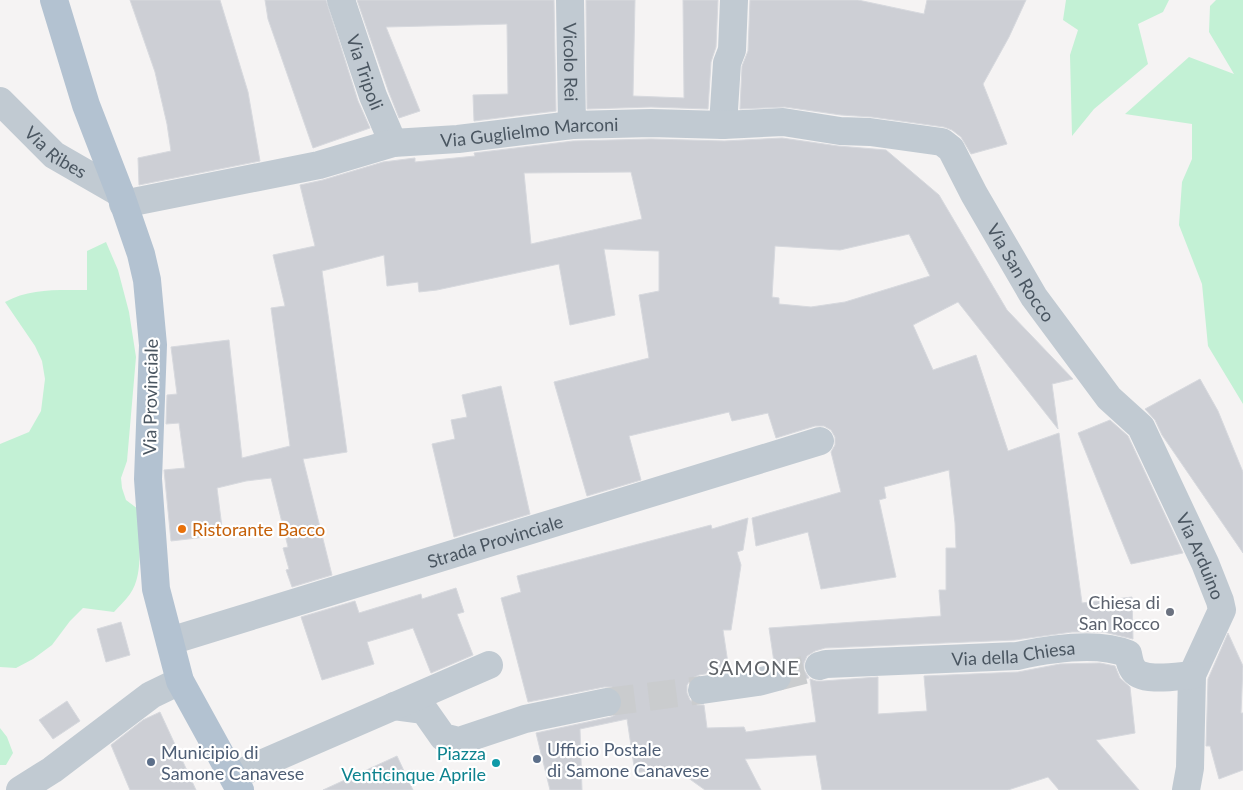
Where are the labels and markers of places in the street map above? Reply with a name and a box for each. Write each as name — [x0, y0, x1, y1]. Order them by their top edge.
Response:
place label: Ristorante Bacco — [192, 518, 325, 540]
marker: Ristorante Bacco — [176, 523, 188, 535]
place label: Chiesa di San Rocco — [1079, 591, 1160, 634]
marker: Chiesa di San Rocco — [1164, 606, 1176, 618]
place label: Ufficio Postale di Samone Canavese — [547, 738, 709, 781]
place label: Municipio di Samone Canavese — [161, 741, 304, 784]
place label: Piazza Venticinque Aprile — [341, 742, 486, 785]
marker: Ufficio Postale di Samone Canavese — [531, 753, 543, 765]
marker: Municipio di Samone Canavese — [145, 756, 157, 768]
marker: Piazza Venticinque Aprile — [490, 757, 502, 769]

